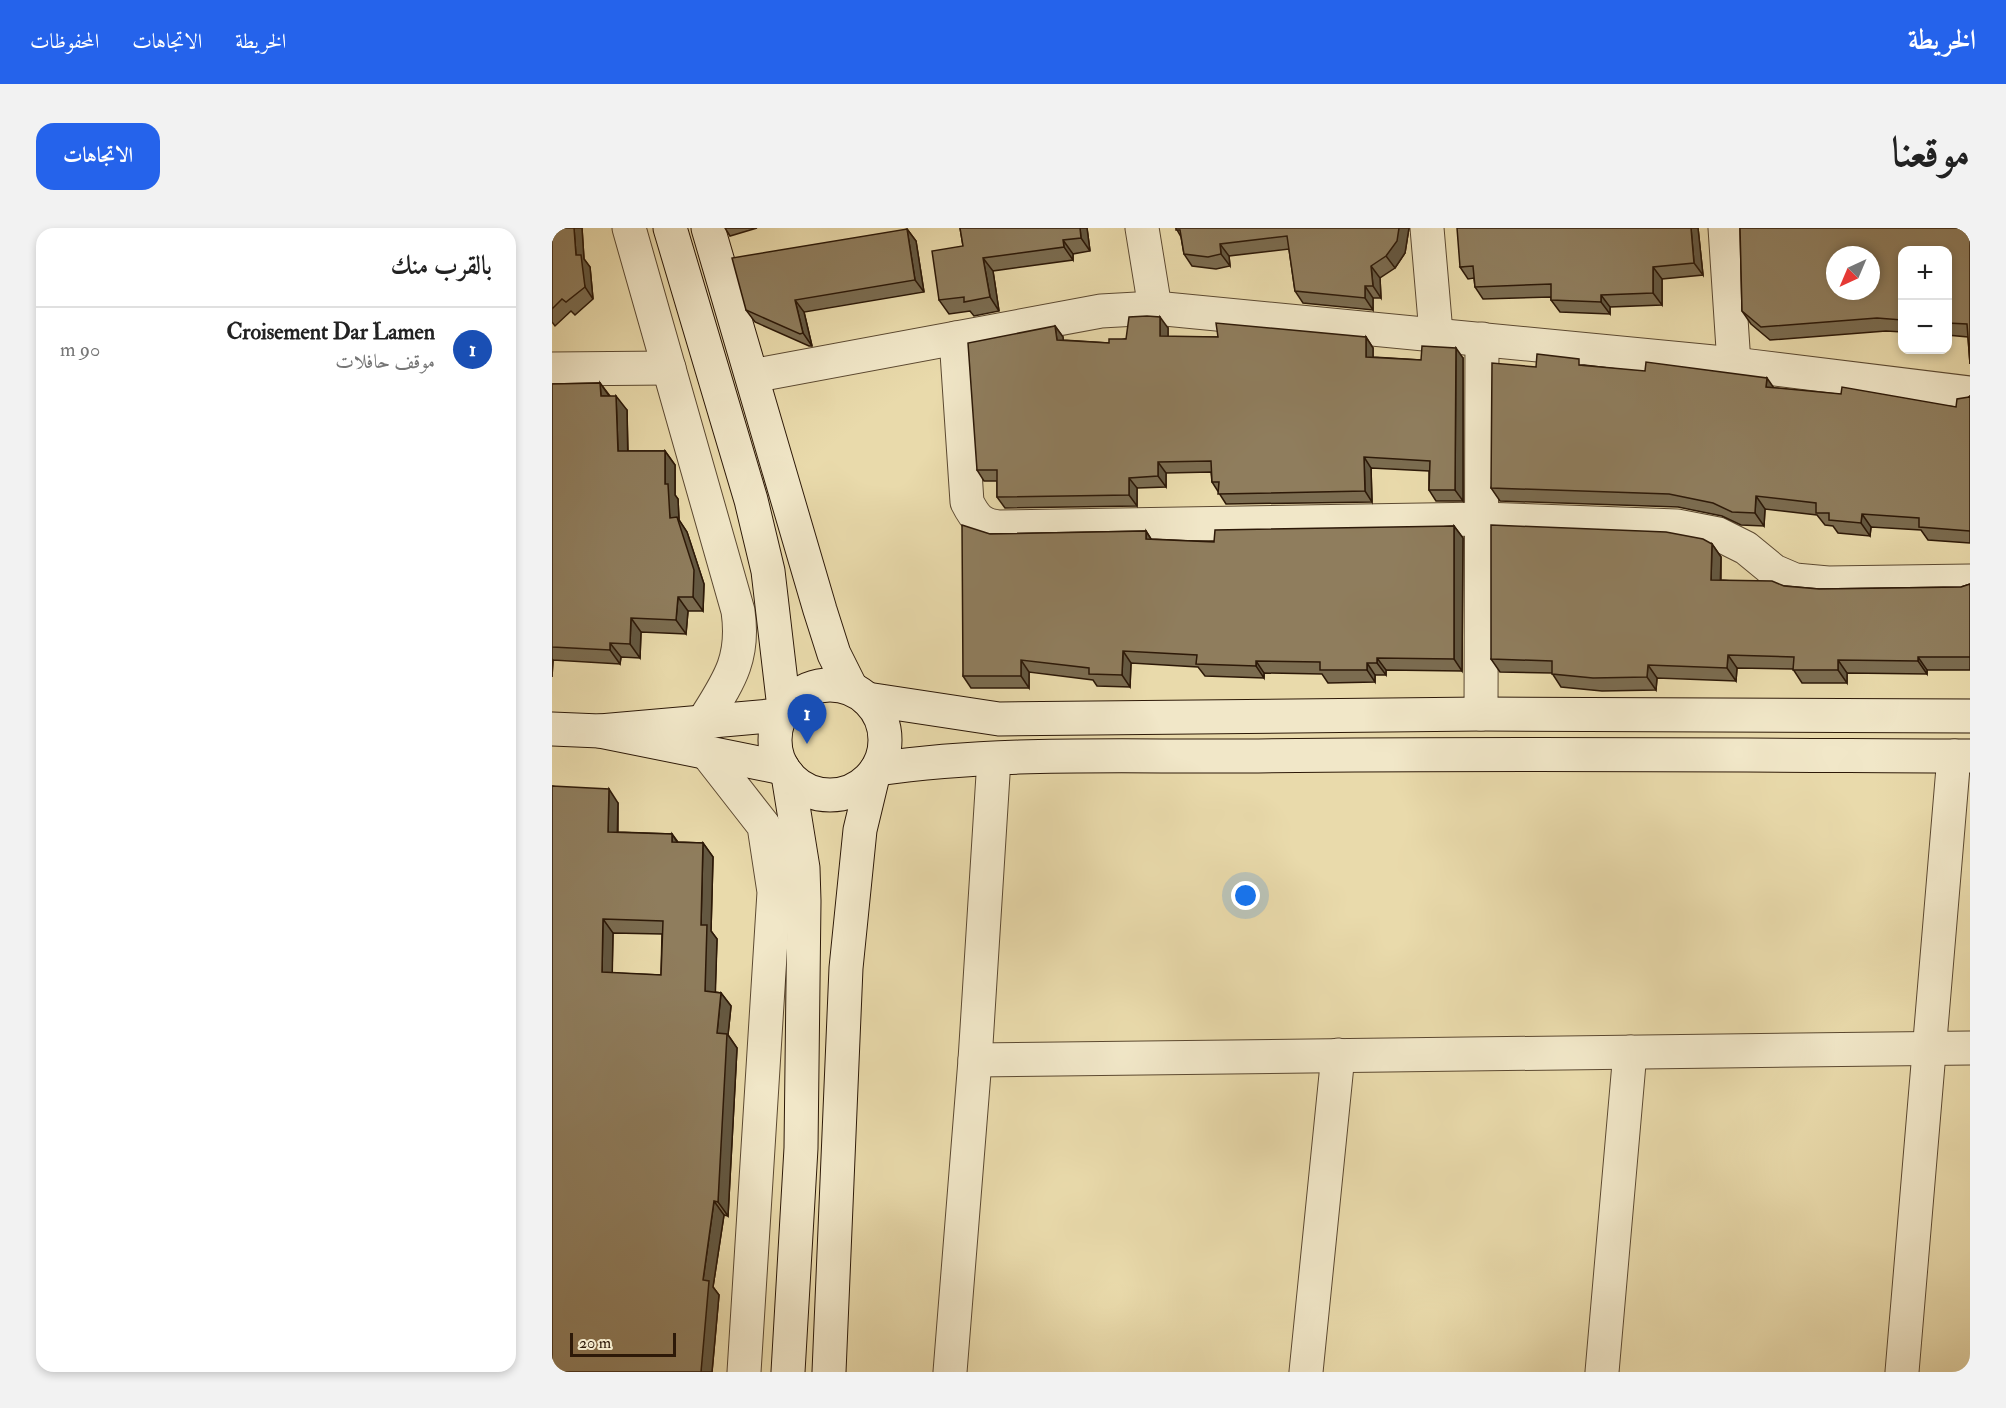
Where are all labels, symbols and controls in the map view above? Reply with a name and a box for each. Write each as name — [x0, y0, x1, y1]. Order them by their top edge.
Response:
text: الخريطة — [1908, 23, 1976, 58]
text: المحفوظات — [30, 28, 99, 55]
text: الاتجاهات — [132, 28, 202, 55]
text: الخريطة — [235, 28, 286, 55]
button: الاتجاهات — [36, 123, 160, 190]
text: موقعنا — [1892, 127, 1970, 179]
north arrow — [1826, 246, 1880, 300]
map controls — [1898, 246, 1952, 354]
button: + — [1898, 246, 1952, 300]
text: بالقرب منك — [390, 250, 492, 282]
button: − — [1898, 300, 1952, 354]
text: Croisement Dar Lamen — [226, 318, 435, 346]
text: 90 m — [60, 337, 100, 362]
text: 1 — [469, 337, 476, 362]
text: موقف حافلات — [335, 349, 435, 374]
pin: 1 — [788, 694, 826, 744]
your location — [1231, 881, 1260, 910]
scale bar — [570, 1330, 676, 1358]
text: 20 m — [579, 1333, 611, 1353]

